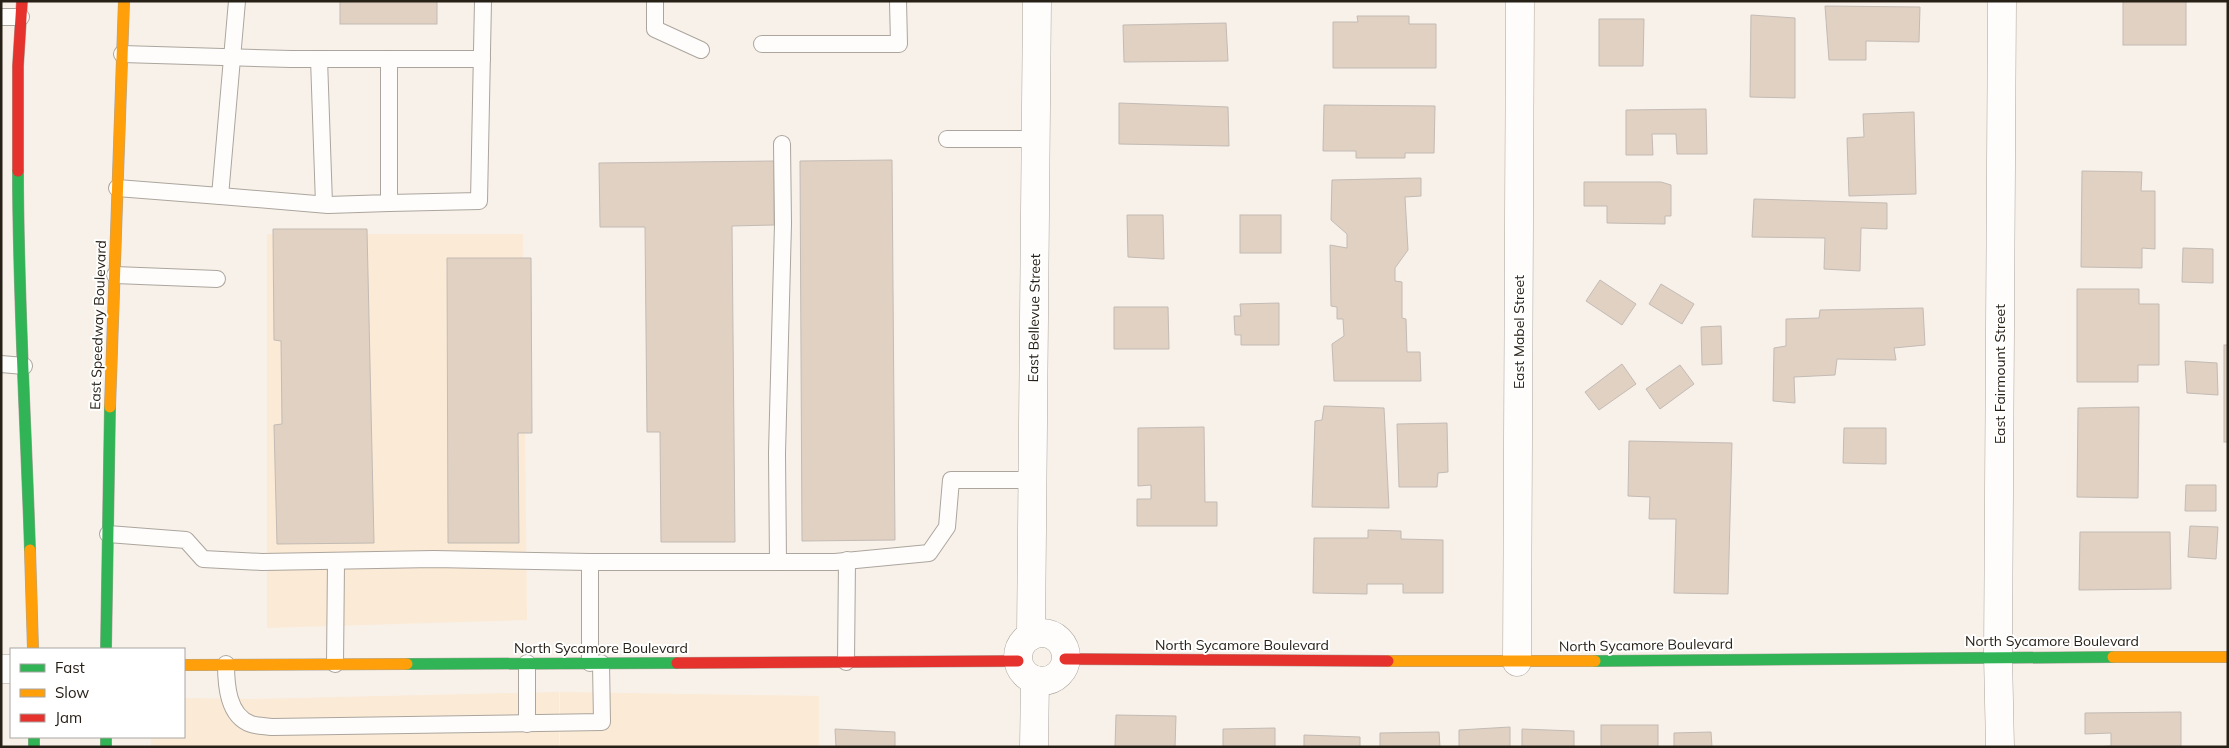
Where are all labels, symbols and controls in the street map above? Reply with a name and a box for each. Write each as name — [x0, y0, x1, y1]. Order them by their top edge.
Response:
street label: East Speedway Boulevard — [86, 240, 110, 410]
street label: East Bellevue Street — [1024, 253, 1044, 383]
street label: East Mabel Street — [1510, 275, 1528, 389]
street label: East Fairmount Street — [1991, 304, 2009, 444]
street label: North Sycamore Boulevard — [1965, 632, 2139, 650]
street label: North Sycamore Boulevard — [1559, 634, 1733, 656]
street label: North Sycamore Boulevard — [1155, 636, 1329, 654]
street label: North Sycamore Boulevard — [514, 639, 688, 657]
legend — [10, 648, 185, 738]
text: Fast — [55, 658, 85, 677]
text: Slow — [55, 683, 89, 702]
text: Jam — [55, 708, 82, 727]

